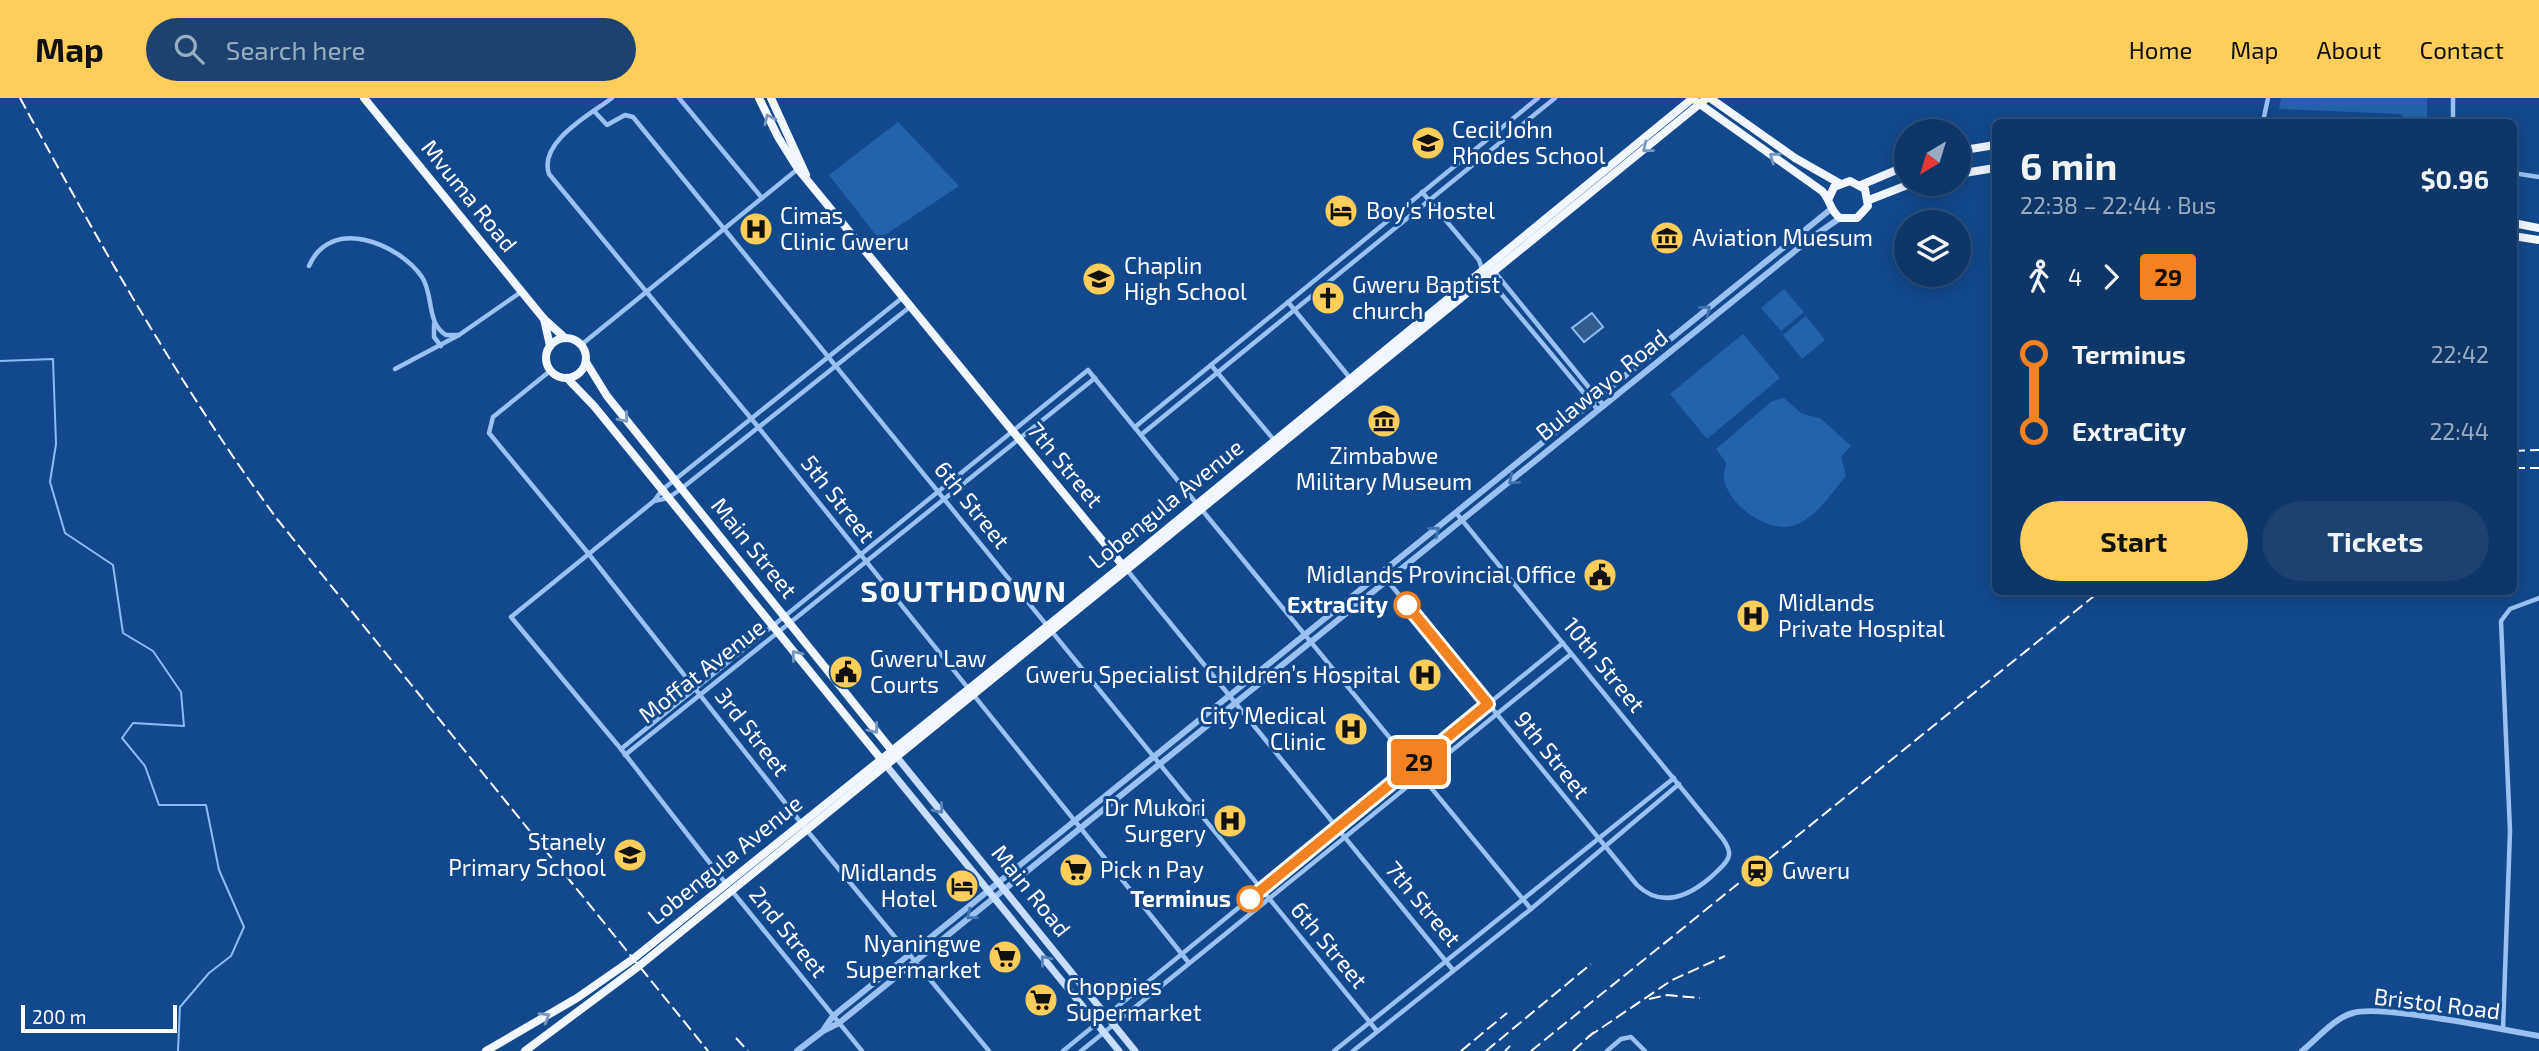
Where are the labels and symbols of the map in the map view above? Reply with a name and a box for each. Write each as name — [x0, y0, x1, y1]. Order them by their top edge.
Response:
one-way arrow — [763, 114, 777, 126]
place label: Cecil John Rhodes School — [1452, 115, 1606, 169]
north arrow — [1894, 119, 1970, 196]
school or university icon: Cecil John Rhodes School — [1409, 124, 1447, 162]
street label: Mvuma Road — [416, 134, 524, 257]
one-way arrow — [1643, 140, 1656, 152]
one-way arrow — [1769, 153, 1782, 165]
hotel icon: Boy's Hostel — [1322, 192, 1360, 230]
place label: Boy's Hostel — [1366, 196, 1495, 224]
place label: Cimas Clinic Gweru — [780, 201, 909, 255]
hospital icon: Cimas Clinic Gweru — [737, 210, 775, 248]
museum icon: Aviation Muesum — [1648, 219, 1686, 257]
place label: Aviation Muesum — [1692, 223, 1873, 251]
place label: Chaplin High School — [1124, 251, 1247, 305]
school or university icon: Chaplin High School — [1080, 260, 1118, 298]
place label: Gweru Baptist church — [1352, 270, 1500, 324]
church icon: Gweru Baptist church — [1309, 279, 1347, 317]
one-way arrow — [1699, 305, 1711, 318]
street label: Bulawayo Road — [1530, 323, 1673, 446]
museum icon: Zimbabwe Military Museum — [1365, 402, 1403, 440]
one-way arrow — [616, 410, 629, 422]
street label: 7th Street — [1022, 416, 1110, 513]
street label: Lobengula Avenue — [1082, 432, 1248, 574]
place label: Zimbabwe Military Museum — [1296, 441, 1472, 495]
street label: 5th Street — [796, 449, 882, 548]
street label: 6th Street — [929, 455, 1017, 554]
one-way arrow — [1508, 471, 1521, 484]
street label: Main Street — [706, 492, 804, 603]
one-way arrow — [1428, 527, 1440, 540]
public building icon: Midlands Provincial Office — [1581, 556, 1619, 594]
place label: Midlands Provincial Office — [1306, 560, 1576, 588]
district label: SOUTHDOWN — [860, 572, 1068, 608]
place label: Midlands Private Hospital — [1778, 588, 1945, 642]
place label: ExtraCity — [1287, 590, 1388, 618]
marker: ExtraCity — [1394, 592, 1420, 618]
hospital icon: Midlands Private Hospital — [1734, 597, 1772, 635]
street label: 10th Street — [1558, 611, 1652, 718]
street label: Moffat Avenue — [633, 612, 770, 728]
place label: Gweru Law Courts — [870, 644, 987, 698]
one-way arrow — [791, 650, 804, 662]
public building icon: Gweru Law Courts — [827, 653, 865, 691]
hospital icon: Gweru Specialist Children’s Hospital — [1406, 656, 1444, 694]
place label: Gweru Specialist Children’s Hospital — [1025, 660, 1400, 688]
street label: 3rd Street — [710, 682, 796, 781]
place label: City Medical Clinic — [1200, 701, 1326, 755]
street label: 9th Street — [1509, 705, 1597, 804]
hospital icon: City Medical Clinic — [1332, 710, 1370, 748]
one-way arrow — [866, 721, 879, 733]
line badge: 29 — [1388, 739, 1450, 785]
street label: Lobengula Avenue — [641, 788, 807, 930]
place label: Dr Mukori Surgery — [1104, 793, 1206, 847]
one-way arrow — [930, 801, 943, 814]
hospital icon: Dr Mukori Surgery — [1211, 802, 1249, 840]
place label: Stanely Primary School — [448, 827, 606, 881]
school or university icon: Stanely Primary School — [611, 836, 649, 874]
street label: Main Road — [986, 839, 1077, 942]
supermarket icon: Pick n Pay — [1057, 851, 1095, 889]
station icon: Gweru — [1738, 852, 1776, 890]
place label: Pick n Pay — [1100, 855, 1204, 883]
street label: 7th Street — [1380, 855, 1468, 952]
place label: Gweru — [1782, 856, 1850, 884]
place label: Midlands Hotel — [840, 858, 937, 912]
hotel icon: Midlands Hotel — [943, 867, 981, 905]
street label: 2nd Street — [744, 880, 834, 983]
place label: Terminus — [1130, 884, 1231, 912]
marker: Terminus — [1237, 886, 1263, 912]
street label: 6th Street — [1286, 895, 1374, 993]
one-way arrow — [967, 907, 979, 920]
place label: Nyaningwe Supermarket — [846, 929, 981, 983]
supermarket icon: Nyaningwe Supermarket — [986, 938, 1024, 976]
one-way arrow — [1041, 956, 1053, 969]
place label: Choppies Supermarket — [1066, 972, 1202, 1026]
supermarket icon: Choppies Supermarket — [1022, 981, 1060, 1019]
street label: Bristol Road — [2372, 981, 2502, 1025]
scale bar — [21, 1002, 177, 1034]
one-way arrow — [538, 1013, 551, 1026]

